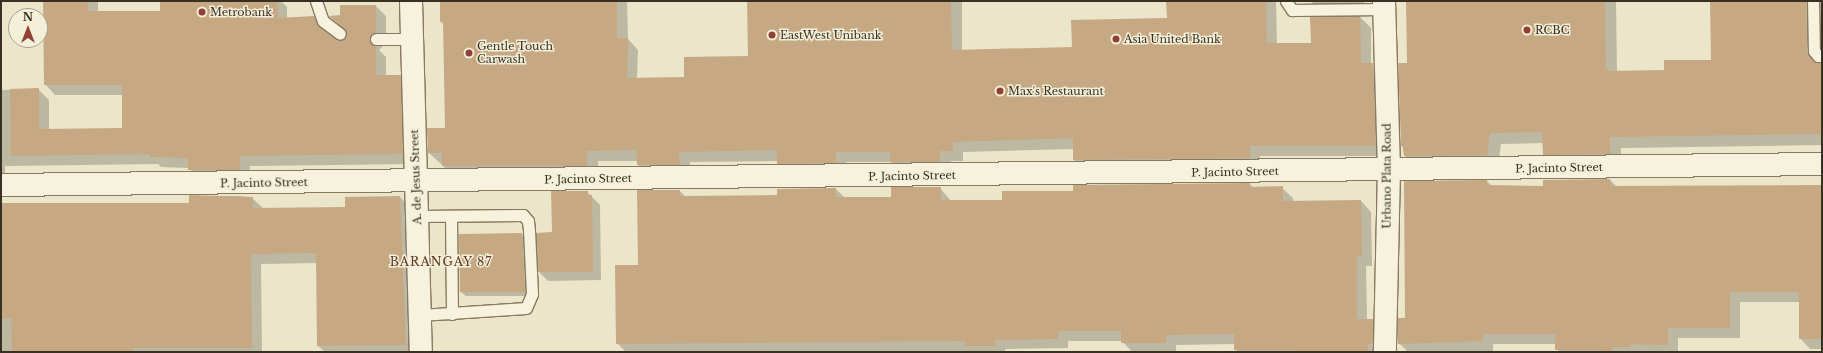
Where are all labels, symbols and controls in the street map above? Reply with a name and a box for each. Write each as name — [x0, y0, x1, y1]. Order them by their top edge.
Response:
place label: Metrobank — [210, 5, 272, 19]
marker: Metrobank — [197, 7, 207, 17]
north arrow — [8, 8, 48, 48]
text: N — [23, 10, 33, 24]
place label: RCBC — [1535, 23, 1570, 37]
marker: RCBC — [1522, 25, 1532, 35]
place label: EastWest Unibank — [780, 28, 881, 42]
marker: EastWest Unibank — [767, 30, 777, 40]
place label: Asia United Bank — [1124, 32, 1221, 46]
marker: Asia United Bank — [1111, 34, 1121, 44]
place label: Gentle Touch Carwash — [477, 40, 553, 66]
marker: Gentle Touch Carwash — [464, 48, 474, 58]
place label: Max's Restaurant — [1008, 84, 1104, 98]
marker: Max's Restaurant — [995, 86, 1005, 96]
street label: Urbano Plata Road — [1380, 123, 1394, 229]
street label: A. de Jesus Street — [408, 129, 424, 225]
street label: P. Jacinto Street — [1515, 161, 1603, 175]
street label: P. Jacinto Street — [1191, 165, 1279, 179]
street label: P. Jacinto Street — [868, 169, 956, 183]
street label: P. Jacinto Street — [544, 172, 632, 186]
street label: P. Jacinto Street — [220, 176, 308, 190]
district label: BARANGAY 87 — [390, 255, 492, 269]

